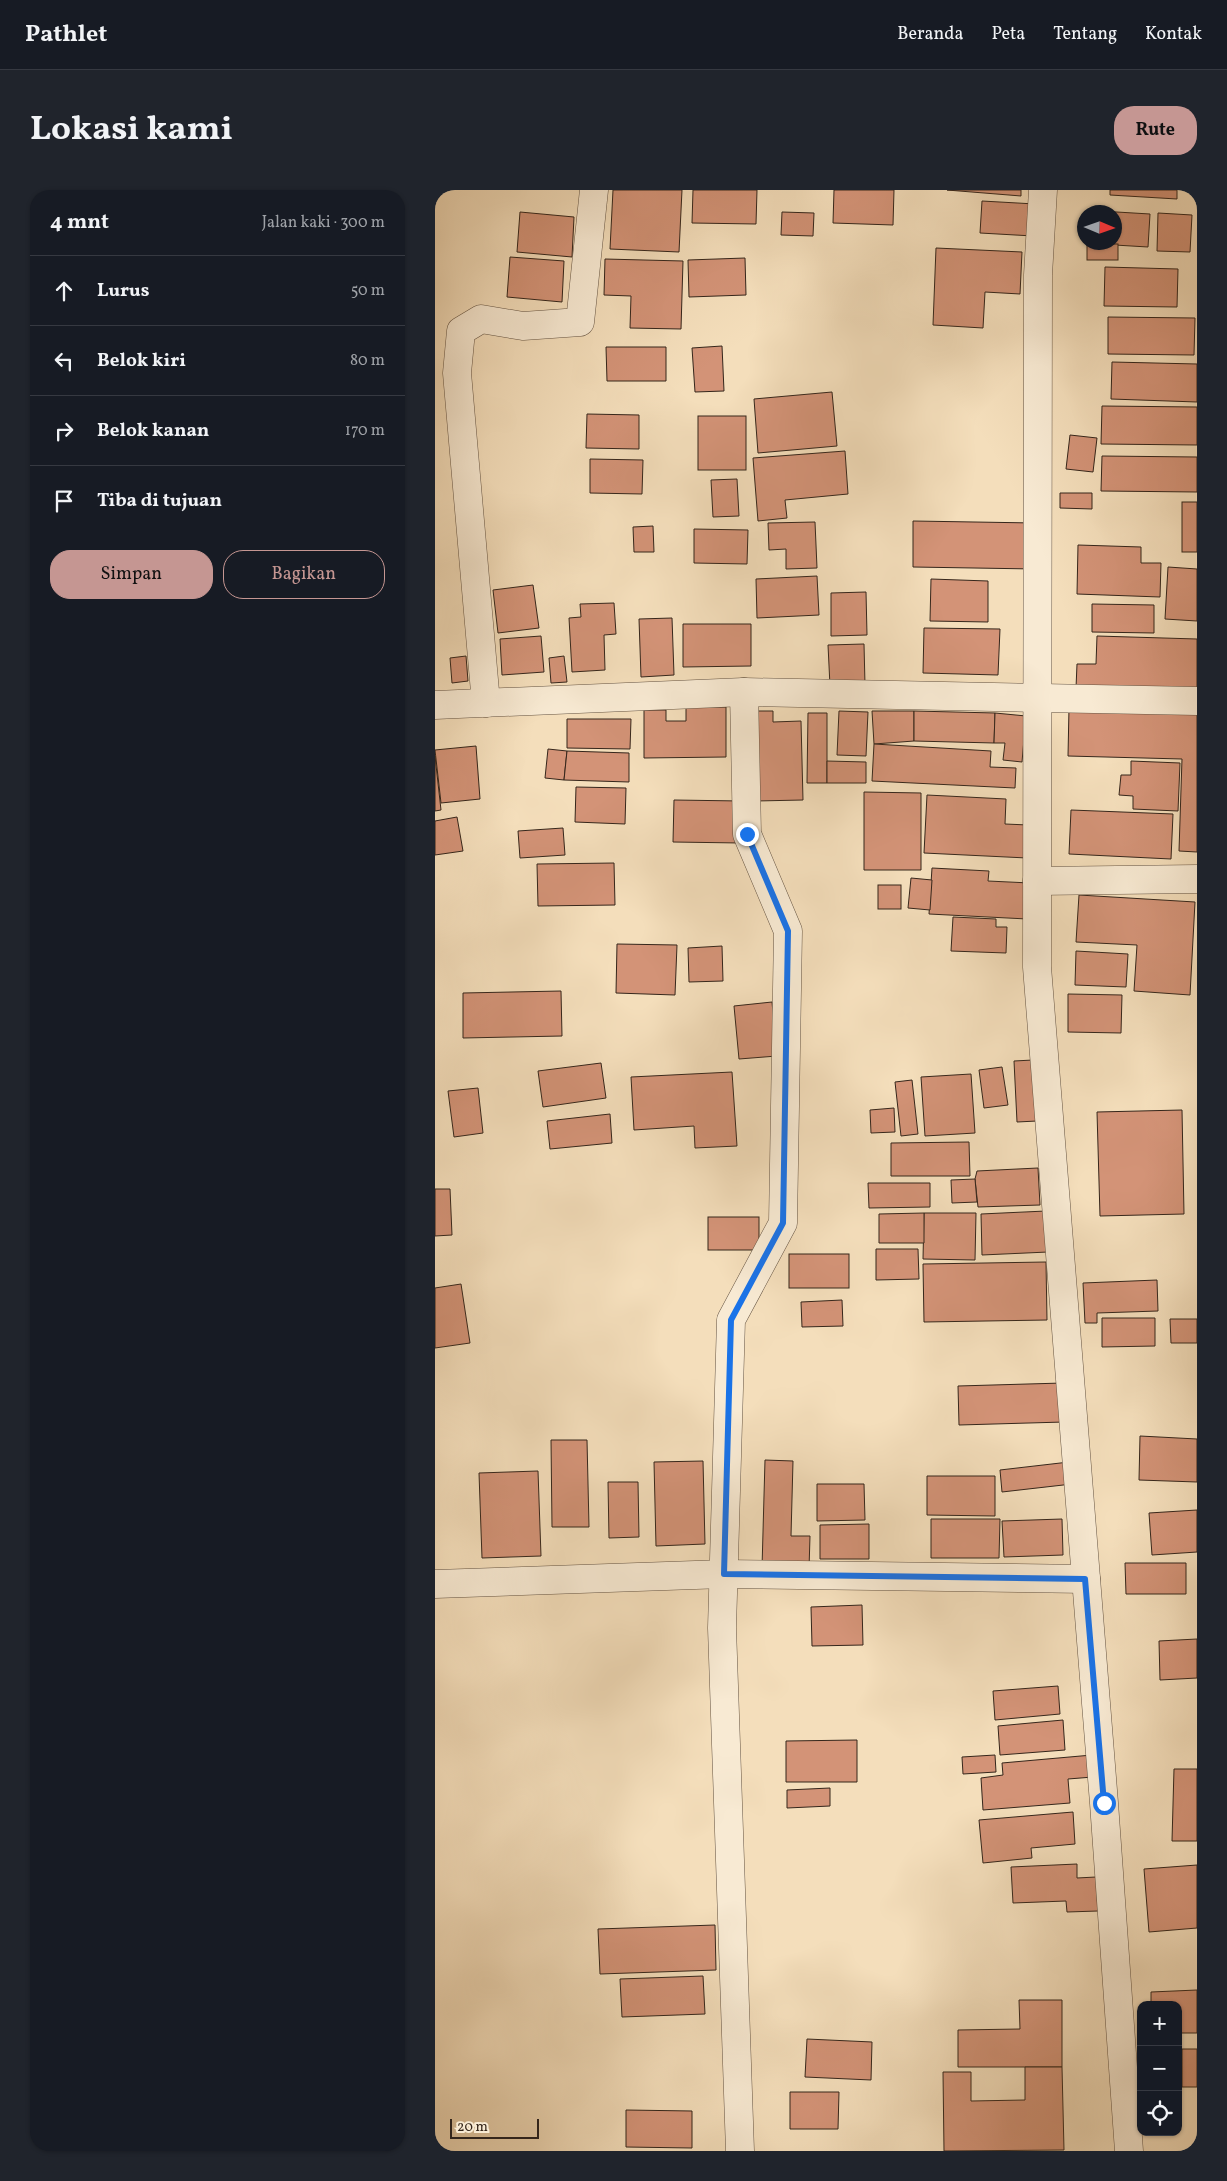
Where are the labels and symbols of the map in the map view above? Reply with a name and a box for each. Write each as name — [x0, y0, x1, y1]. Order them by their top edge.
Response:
north arrow — [1077, 205, 1122, 250]
route end — [736, 823, 759, 846]
route start — [1093, 1792, 1116, 1815]
scale bar — [450, 2116, 539, 2139]

